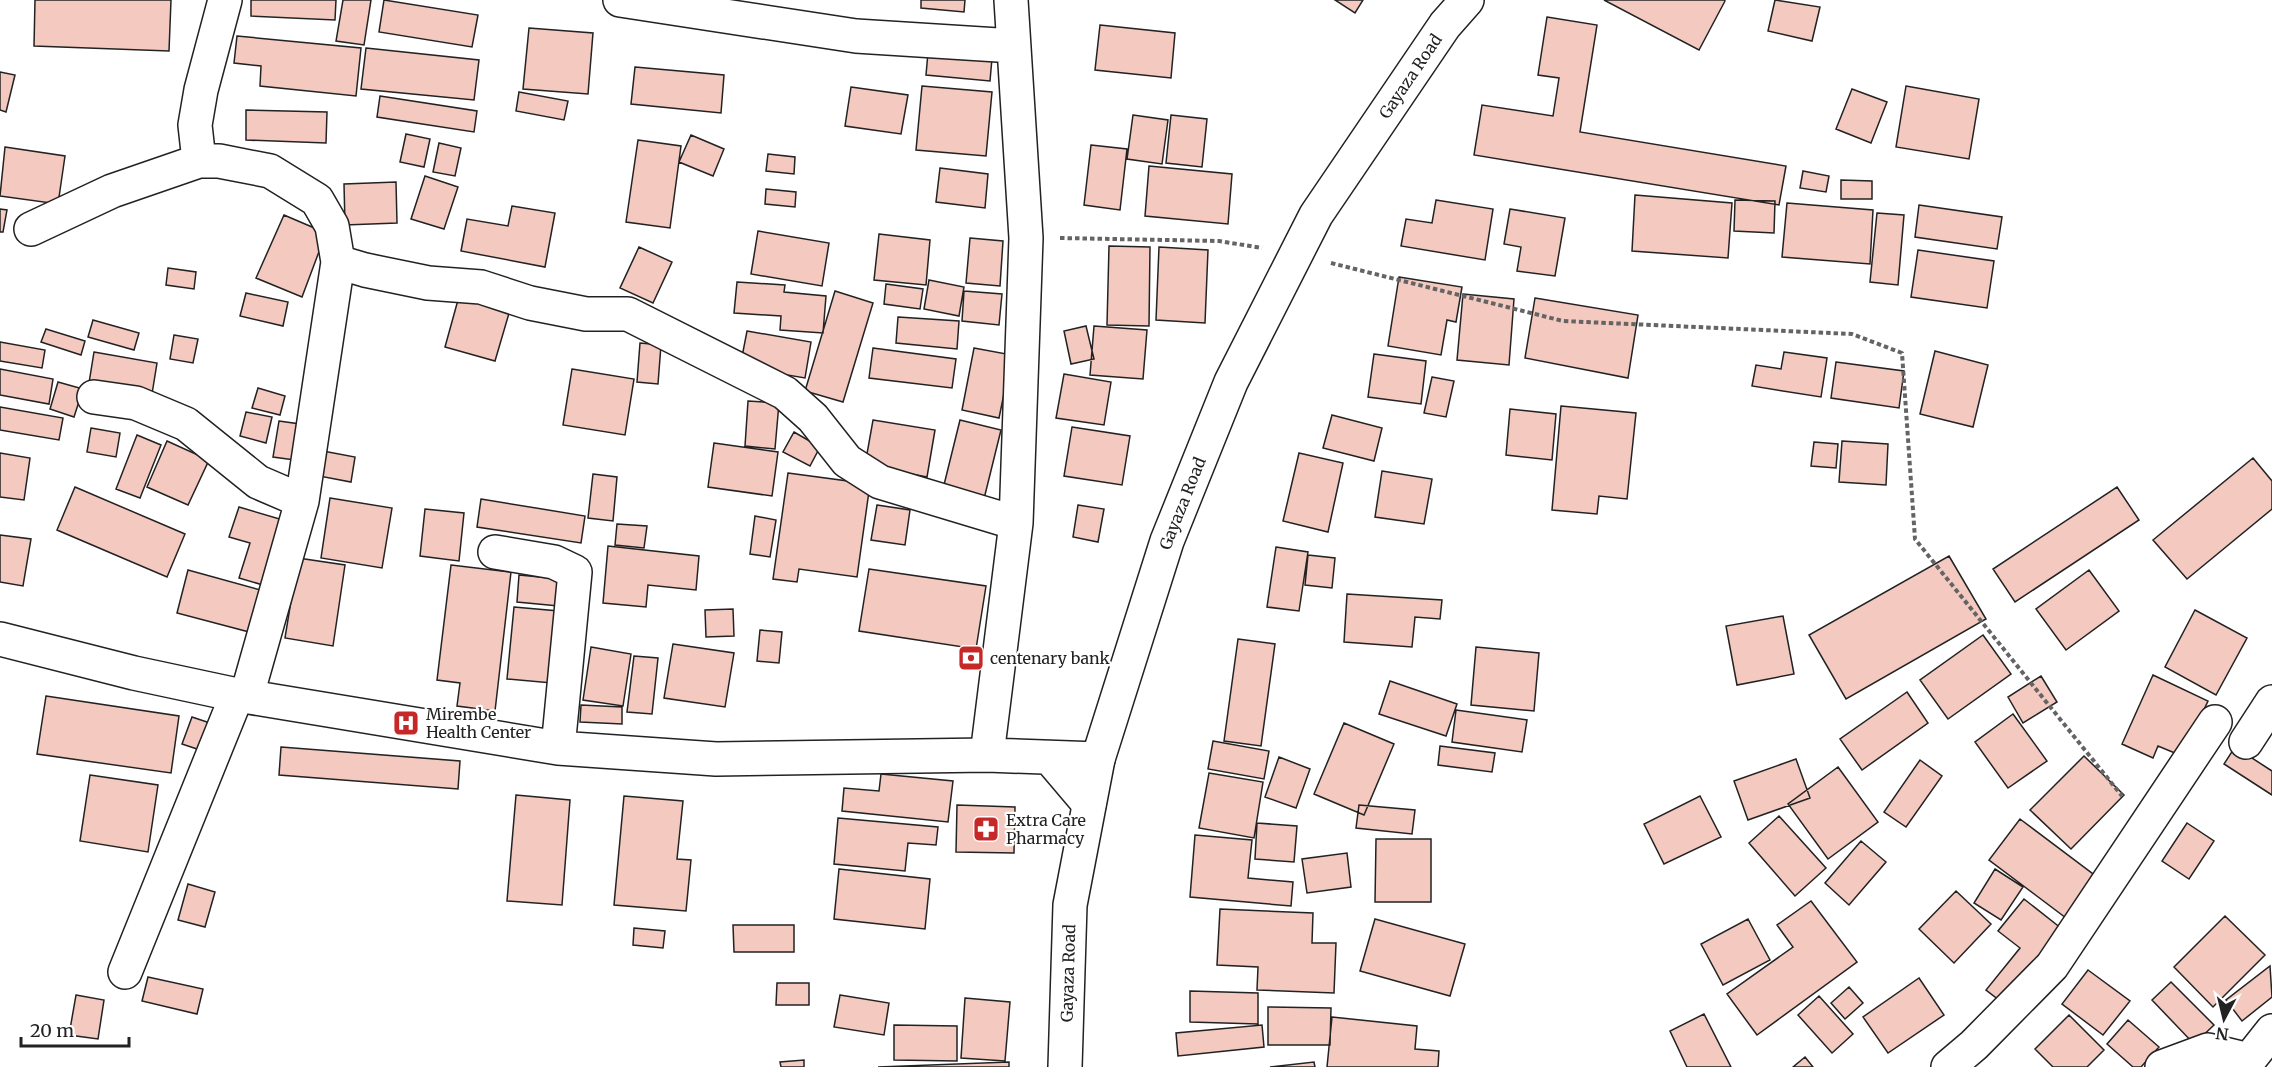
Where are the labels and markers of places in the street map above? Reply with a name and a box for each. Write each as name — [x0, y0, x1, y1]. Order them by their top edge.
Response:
bank icon: centenary bank — [956, 643, 986, 673]
place label: centenary bank — [990, 648, 1111, 668]
place label: Mirembe Health Center — [426, 704, 531, 742]
hospital icon: Mirembe Health Center — [391, 708, 421, 738]
place label: Extra Care Pharmacy — [1006, 810, 1086, 848]
pharmacy icon: Extra Care Pharmacy — [971, 814, 1001, 844]

